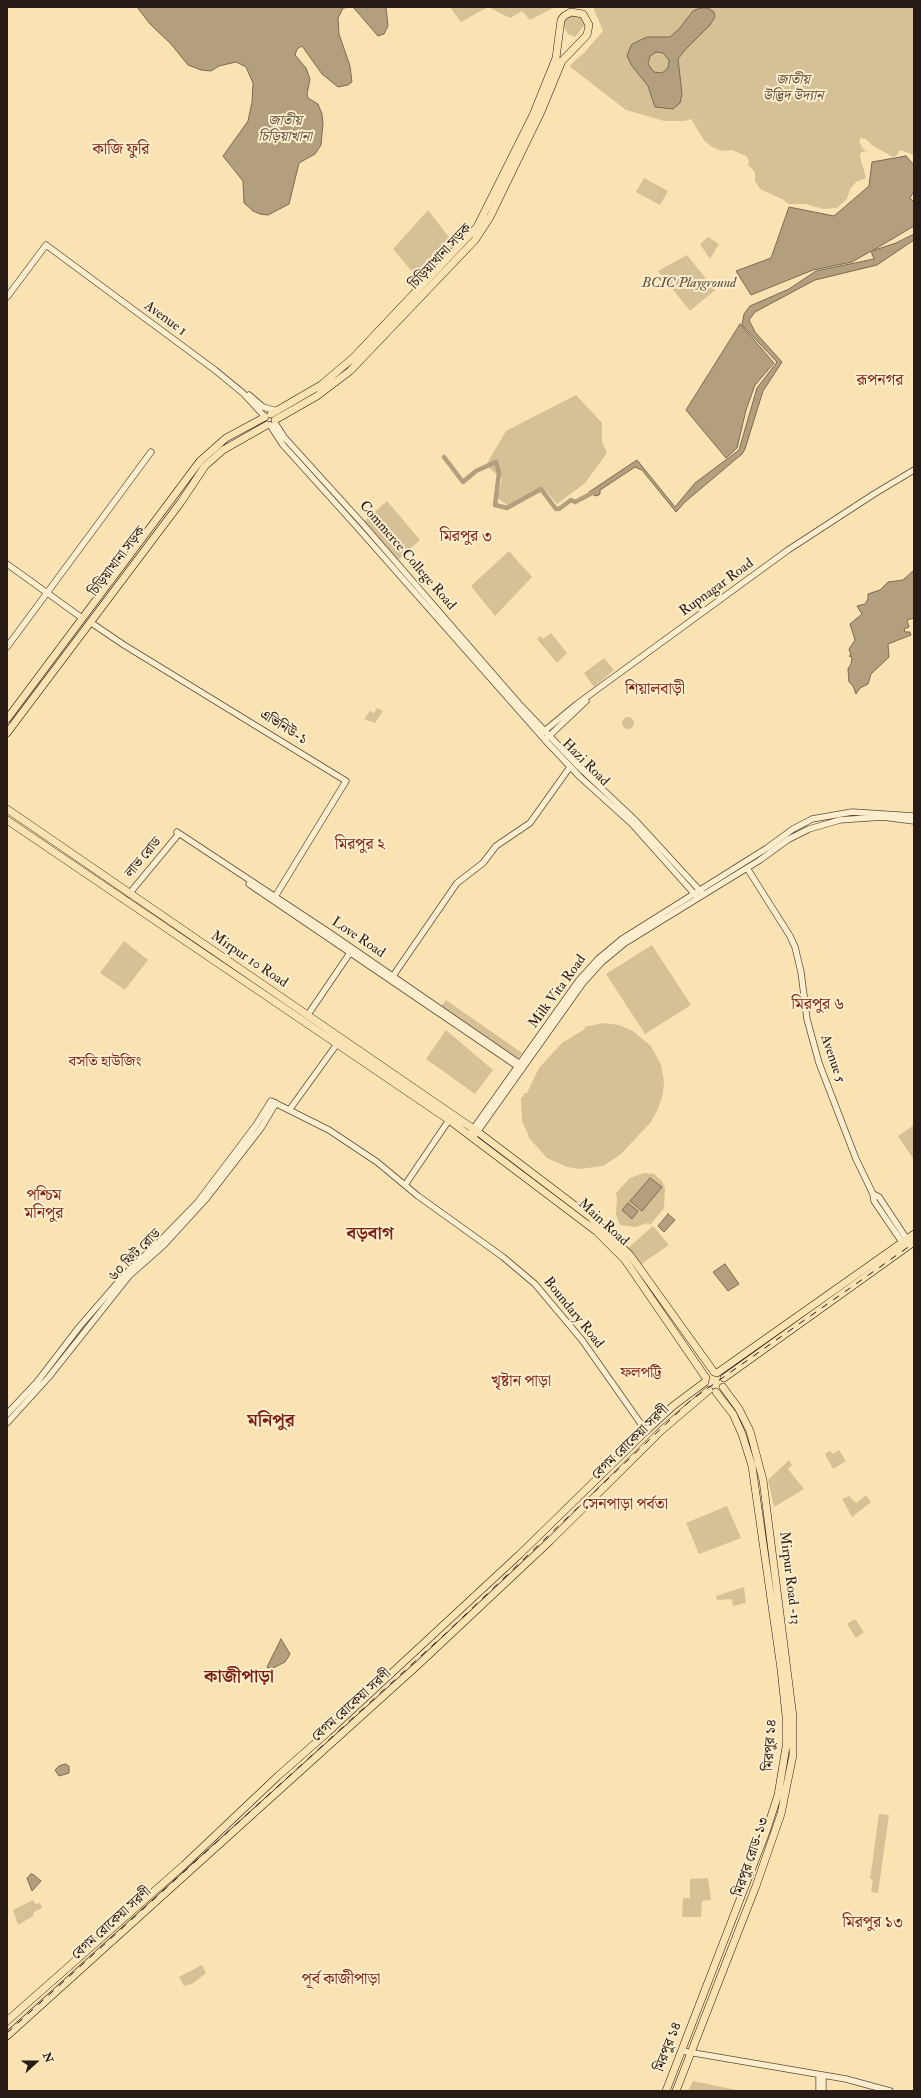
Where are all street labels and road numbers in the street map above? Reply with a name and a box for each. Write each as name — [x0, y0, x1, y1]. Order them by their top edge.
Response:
street label: চিড়িয়াখানা সড়ক — [406, 221, 476, 293]
street label: Avenue 1 — [140, 298, 190, 340]
street label: Commerce College Road — [355, 498, 459, 614]
street label: চিড়িয়াখানা সড়ক — [86, 524, 150, 600]
street label: Rupnagar Road — [677, 556, 757, 620]
street label: এভিনিউ-১ — [256, 707, 310, 749]
street label: Hazi Road — [558, 736, 612, 790]
street label: লাভ রোড — [122, 834, 166, 882]
street label: Love Road — [328, 914, 388, 962]
street label: Mirpur 10 Road — [207, 928, 291, 992]
street label: Milk Vita Road — [526, 952, 590, 1032]
street label: Avenue 5 — [816, 1033, 848, 1085]
street label: Main Road — [574, 1196, 632, 1250]
street label: ৬০ ফিট রোড — [105, 1226, 165, 1286]
street label: Boundary Road — [539, 1274, 607, 1352]
street label: বেগম রোকেয়া সরণী — [589, 1402, 673, 1484]
street label: Mirpur Road -13 — [775, 1531, 803, 1625]
street label: বেগম রোকেয়া সরণী — [309, 1666, 395, 1746]
street label: মিরপুর ১৪ — [761, 1718, 781, 1772]
street label: মিরপুর রোড-১৩ — [730, 1815, 774, 1899]
street label: বেগম রোকেয়া সরণী — [69, 1884, 155, 1964]
street label: মিরপুর ১৪ — [652, 2020, 686, 2074]

